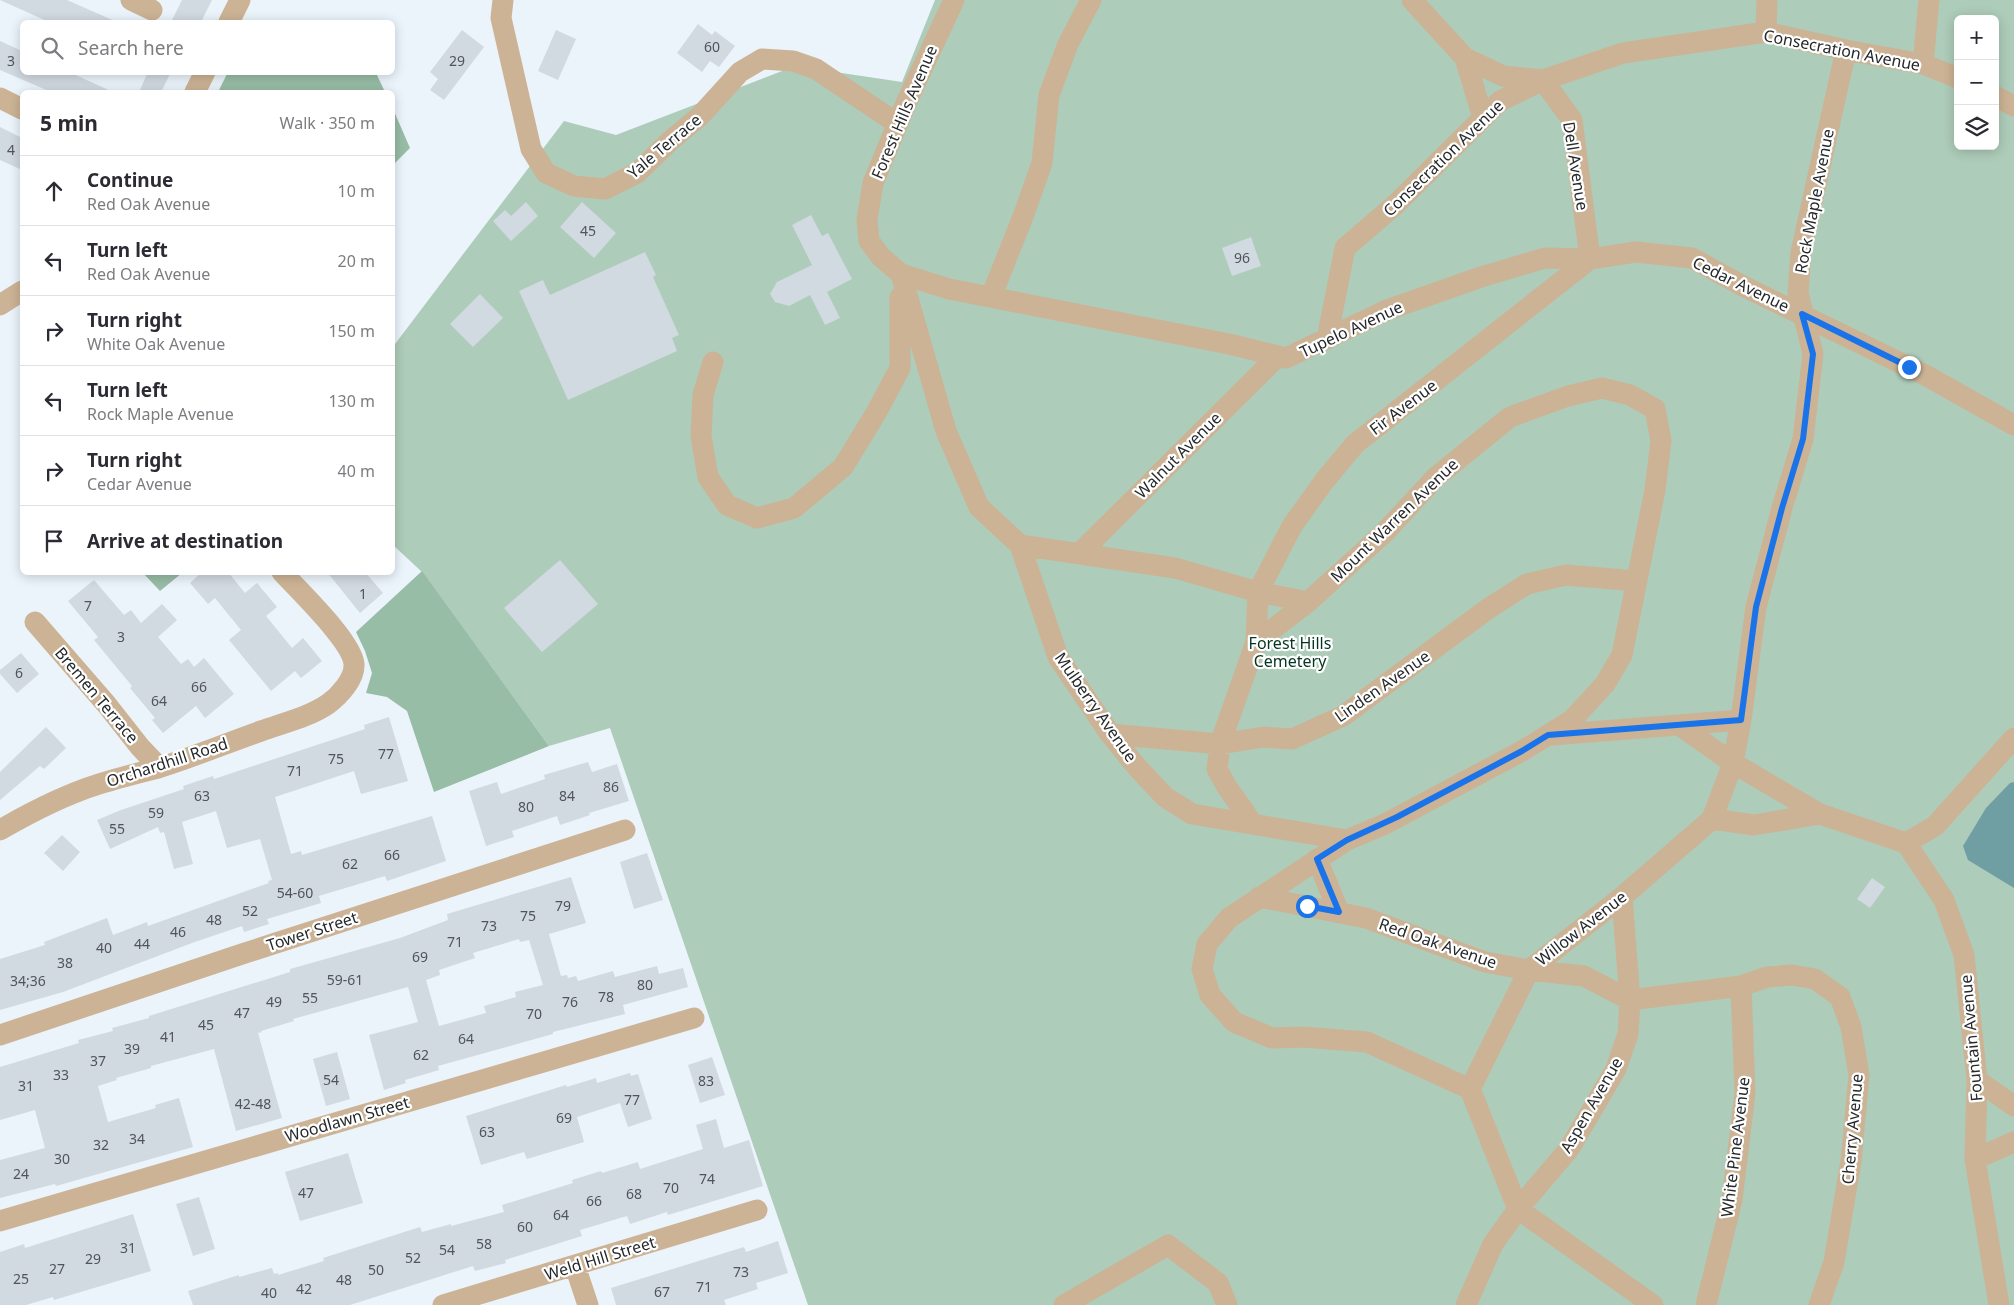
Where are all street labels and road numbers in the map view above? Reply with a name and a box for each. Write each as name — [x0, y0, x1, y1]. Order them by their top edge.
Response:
street label: Consecration Avenue — [1762, 24, 1922, 76]
street label: Forest Hills Avenue — [866, 42, 942, 182]
street label: Consecration Avenue — [1378, 95, 1508, 221]
street label: Yale Terrace — [622, 109, 706, 183]
street label: Dell Avenue — [1558, 120, 1594, 212]
street label: Rock Maple Avenue — [1789, 127, 1839, 275]
street label: Cedar Avenue — [1689, 251, 1793, 317]
street label: Tupelo Avenue — [1296, 296, 1406, 362]
street label: Fir Avenue — [1365, 374, 1441, 440]
street label: Walnut Avenue — [1130, 407, 1226, 503]
street label: Mount Warren Avenue — [1325, 453, 1463, 587]
street label: Bremen Terrace — [50, 642, 144, 748]
street label: Linden Avenue — [1330, 645, 1434, 727]
street label: Mulberry Avenue — [1050, 648, 1142, 766]
street label: Orchardhill Road — [104, 732, 230, 792]
street label: Willow Avenue — [1531, 886, 1631, 970]
street label: Tower Street — [264, 906, 360, 956]
street label: Red Oak Avenue — [1376, 913, 1500, 973]
street label: Fountain Avenue — [1955, 974, 1987, 1102]
street label: Aspen Avenue — [1555, 1053, 1627, 1157]
street label: Cherry Avenue — [1836, 1073, 1868, 1185]
street label: White Pine Avenue — [1715, 1076, 1755, 1218]
street label: Woodlawn Street — [282, 1091, 412, 1147]
street label: Weld Hill Street — [542, 1231, 658, 1285]

